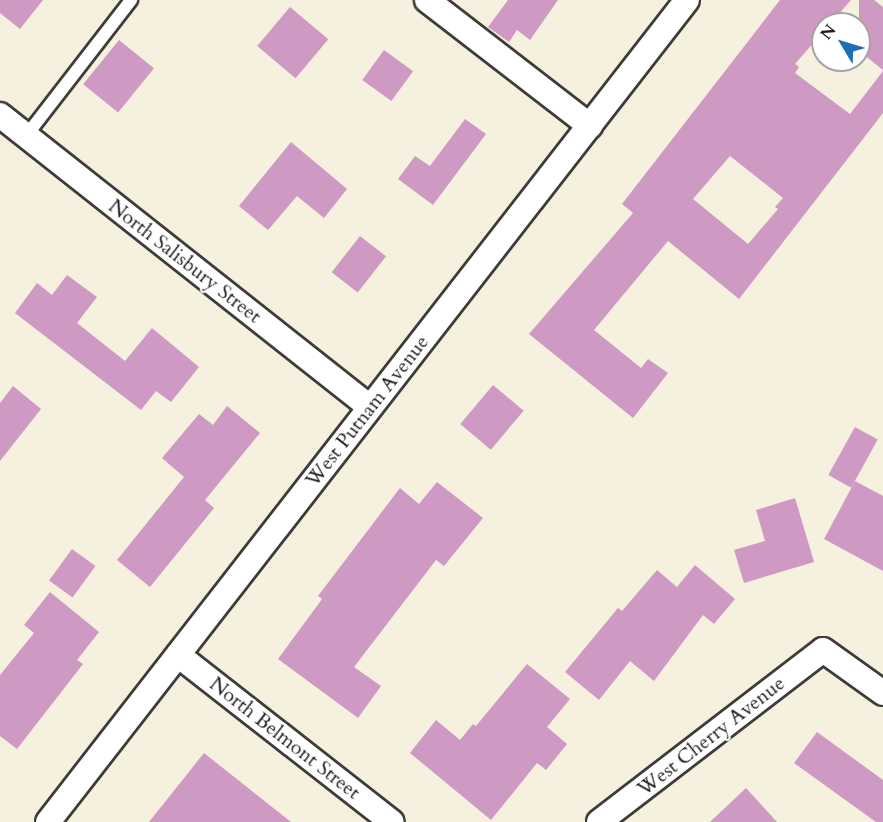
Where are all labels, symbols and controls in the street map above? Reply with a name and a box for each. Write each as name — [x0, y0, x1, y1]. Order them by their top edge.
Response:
north arrow — [811, 12, 871, 72]
text: N — [815, 20, 841, 44]
street label: North Salisbury Street — [104, 194, 266, 328]
street label: West Putnam Avenue — [300, 330, 434, 492]
street label: West Cherry Avenue — [633, 671, 789, 801]
street label: North Belmont Street — [205, 672, 365, 804]

